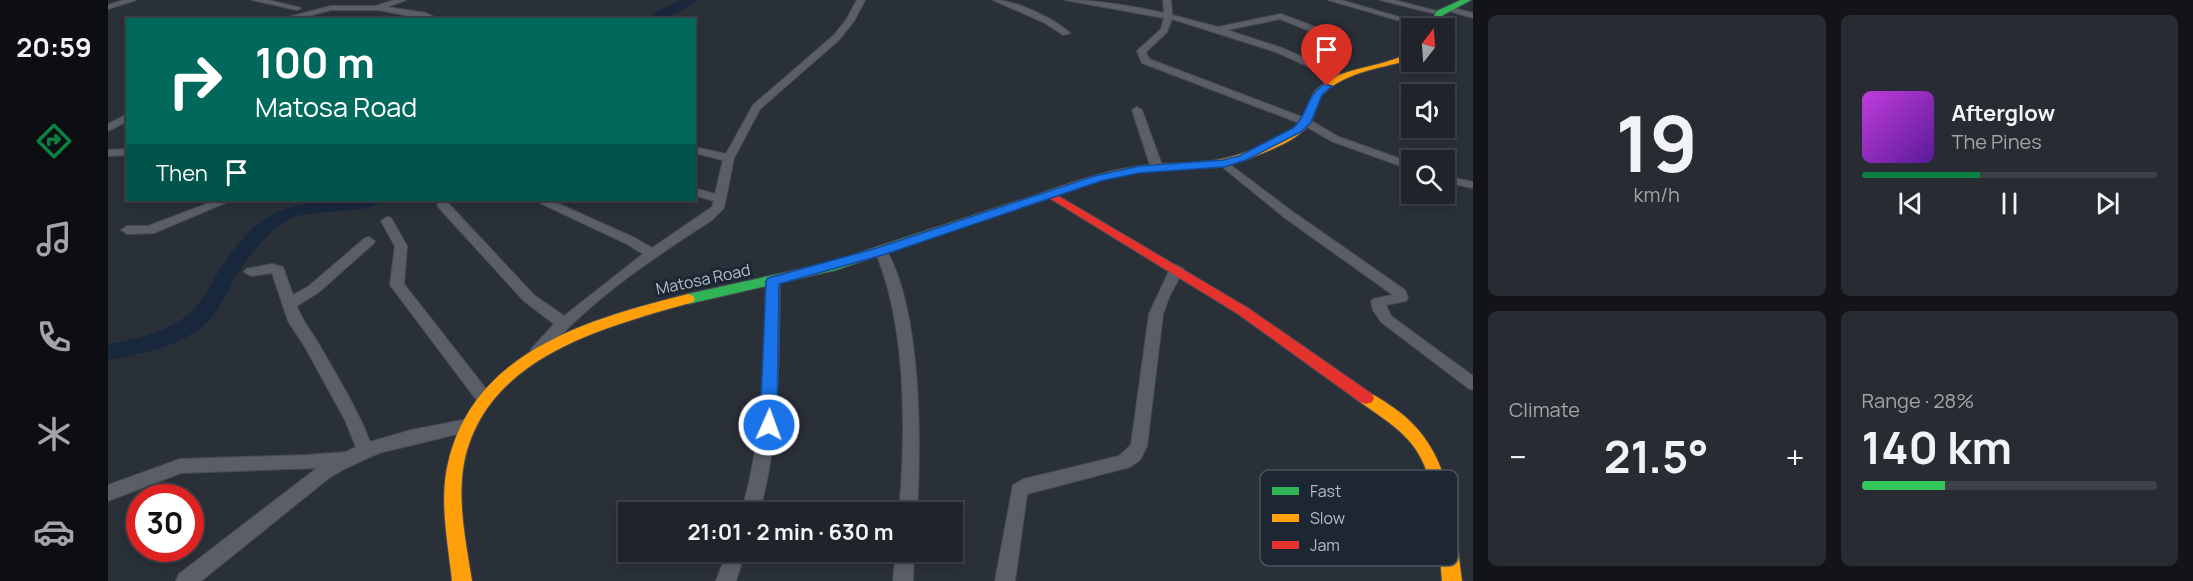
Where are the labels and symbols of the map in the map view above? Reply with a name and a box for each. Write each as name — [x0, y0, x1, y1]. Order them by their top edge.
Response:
north arrow — [1401, 18, 1455, 72]
pin — [1301, 24, 1352, 86]
street label: Matosa Road — [654, 258, 752, 300]
position arrow — [737, 393, 801, 457]
legend — [1260, 470, 1458, 566]
text: Fast — [1310, 480, 1341, 502]
speed limit sign: 30 — [126, 484, 204, 562]
text: Slow — [1310, 507, 1345, 529]
text: Jam — [1310, 534, 1340, 556]

